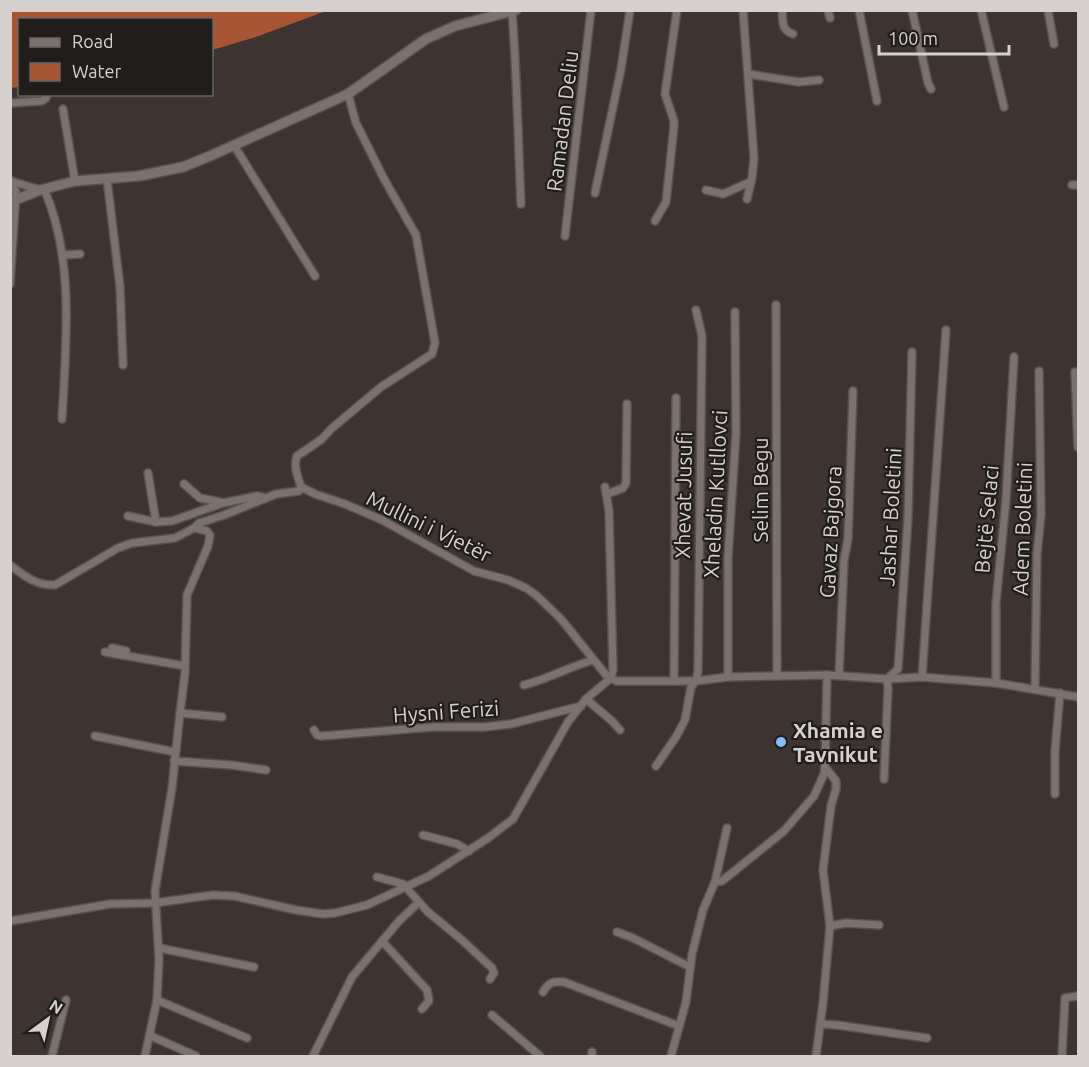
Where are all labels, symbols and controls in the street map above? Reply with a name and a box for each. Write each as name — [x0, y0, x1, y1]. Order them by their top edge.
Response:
legend — [18, 18, 213, 96]
scale bar — [879, 18, 1010, 56]
text: 100 m — [888, 28, 938, 48]
text: Road — [72, 31, 114, 51]
street label: Ramadan Deliu — [541, 49, 583, 193]
text: Water — [72, 61, 122, 81]
street label: Xheladin Kutllovci — [699, 409, 731, 579]
street label: Xhevat Jusufi — [670, 431, 696, 559]
street label: Selim Begu — [748, 437, 772, 543]
street label: Jashar Boletini — [874, 447, 906, 587]
street label: Adem Boletini — [1008, 462, 1036, 596]
street label: Bejtë Selaci — [969, 464, 1003, 574]
street label: Gavaz Bajgora — [815, 465, 845, 599]
street label: Mullini i Vjetër — [363, 485, 495, 567]
street label: Hysni Ferizi — [392, 695, 500, 727]
place label: Xhamia e Tavnikut — [793, 718, 883, 766]
marker: Xhamia e Tavnikut — [774, 735, 788, 749]
north arrow — [18, 989, 78, 1049]
text: N — [46, 996, 66, 1017]

